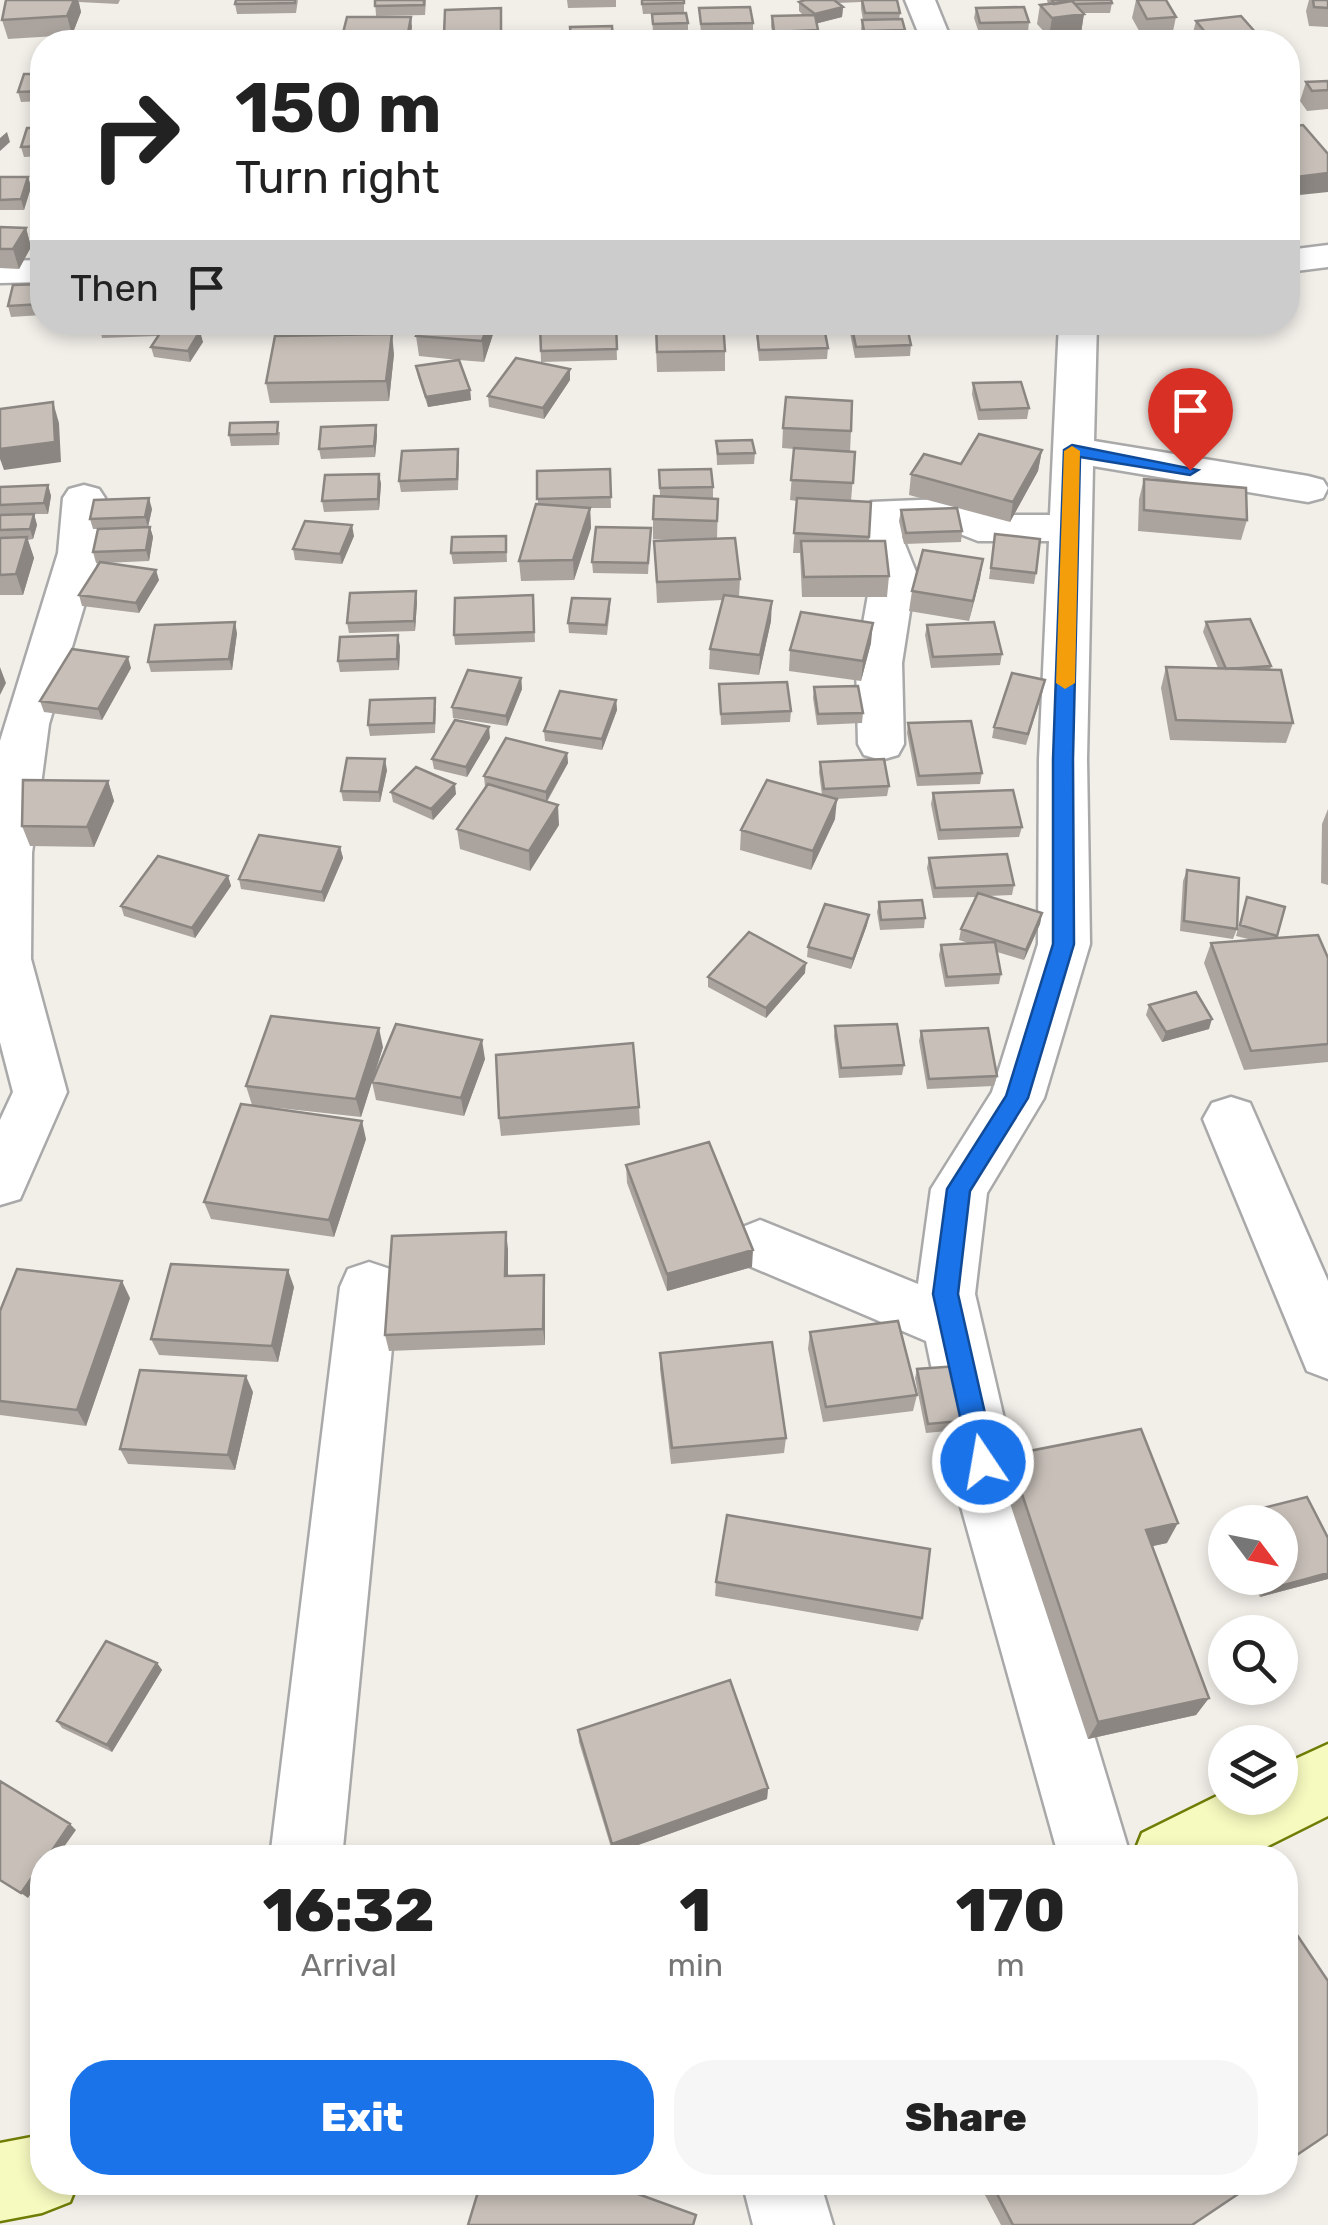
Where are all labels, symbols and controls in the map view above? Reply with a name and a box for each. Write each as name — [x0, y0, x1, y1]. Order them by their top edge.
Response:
text: 150 m — [235, 67, 442, 150]
icon: right — [70, 70, 200, 200]
text: Turn right — [235, 151, 439, 204]
icon: arrive — [179, 260, 234, 315]
text: Then — [70, 265, 159, 311]
pin — [1148, 368, 1233, 471]
icon: arrive — [1163, 383, 1218, 438]
position arrow — [931, 1410, 1035, 1514]
north arrow — [1208, 1505, 1298, 1595]
map controls — [1208, 1505, 1298, 1815]
button: search — [1208, 1615, 1298, 1705]
button: layers — [1208, 1725, 1298, 1815]
text: 16:32 — [263, 1875, 435, 1946]
text: 1 — [679, 1875, 711, 1946]
text: 170 — [956, 1875, 1065, 1946]
text: Arrival — [301, 1946, 397, 1984]
text: min — [667, 1946, 723, 1984]
text: m — [996, 1946, 1025, 1984]
button: Exit — [70, 2060, 654, 2175]
button: Share — [674, 2060, 1258, 2175]

